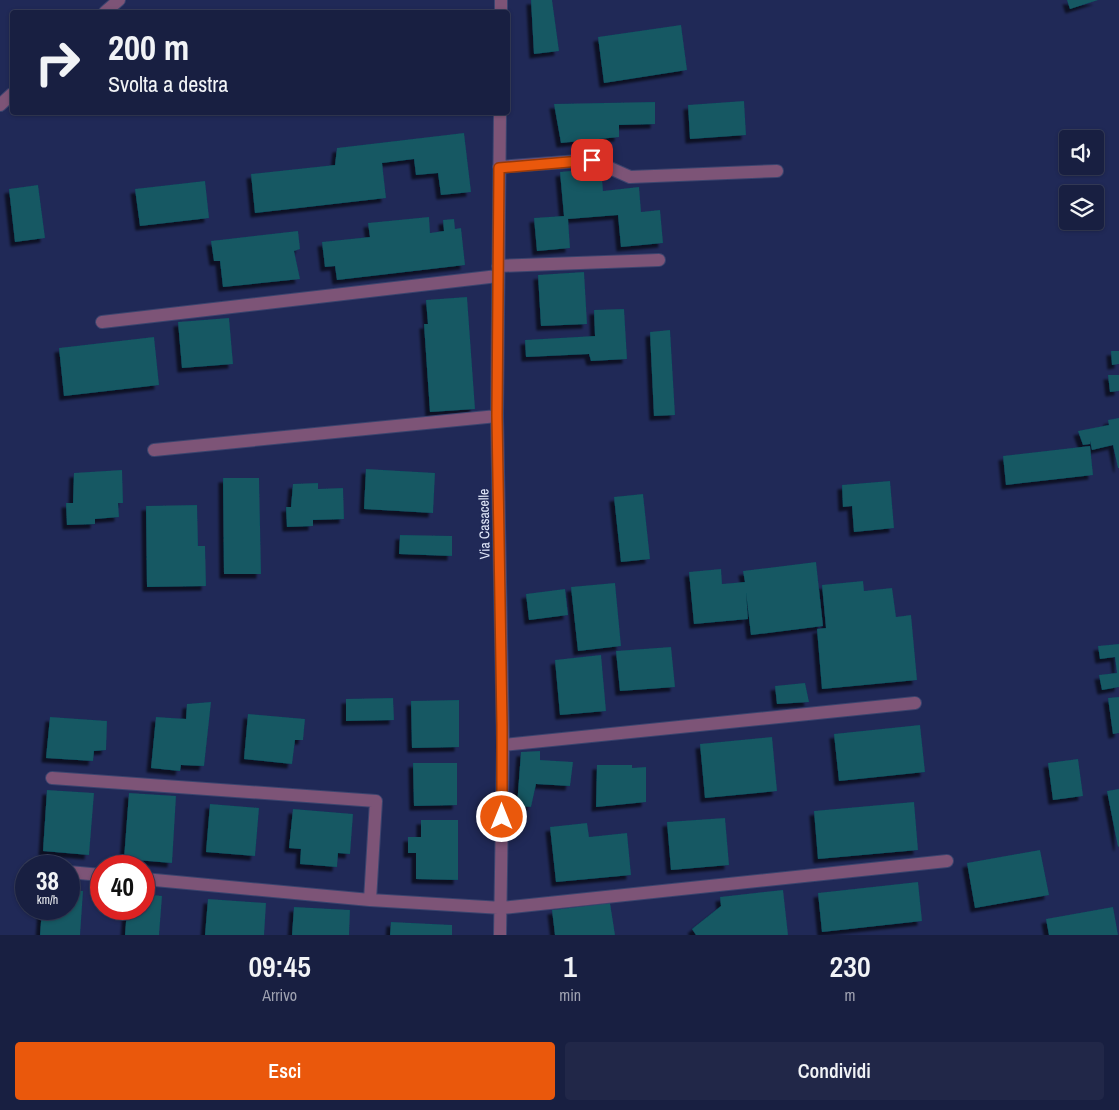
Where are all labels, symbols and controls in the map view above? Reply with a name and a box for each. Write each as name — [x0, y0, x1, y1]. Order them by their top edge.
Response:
text: 200 m — [108, 24, 189, 71]
icon: right — [25, 30, 90, 95]
text: Svolta a destra — [108, 69, 228, 99]
map controls — [1059, 130, 1104, 230]
button: sound — [1059, 130, 1104, 175]
pin — [571, 139, 613, 181]
icon: arrive — [578, 146, 606, 174]
button: layers — [1059, 185, 1104, 230]
street label: Via Casacelle — [474, 489, 494, 559]
position arrow — [475, 790, 527, 842]
speed limit sign: 40 — [90, 855, 155, 920]
text: 38 — [36, 864, 59, 898]
text: km/h — [37, 892, 58, 908]
text: 09:45 — [248, 946, 311, 986]
text: 1 — [563, 946, 577, 986]
text: 230 — [830, 946, 871, 986]
text: Arrivo — [262, 984, 297, 1006]
text: min — [559, 984, 581, 1006]
text: m — [845, 984, 856, 1006]
button: Esci — [15, 1042, 555, 1100]
button: Condividi — [565, 1042, 1104, 1100]

